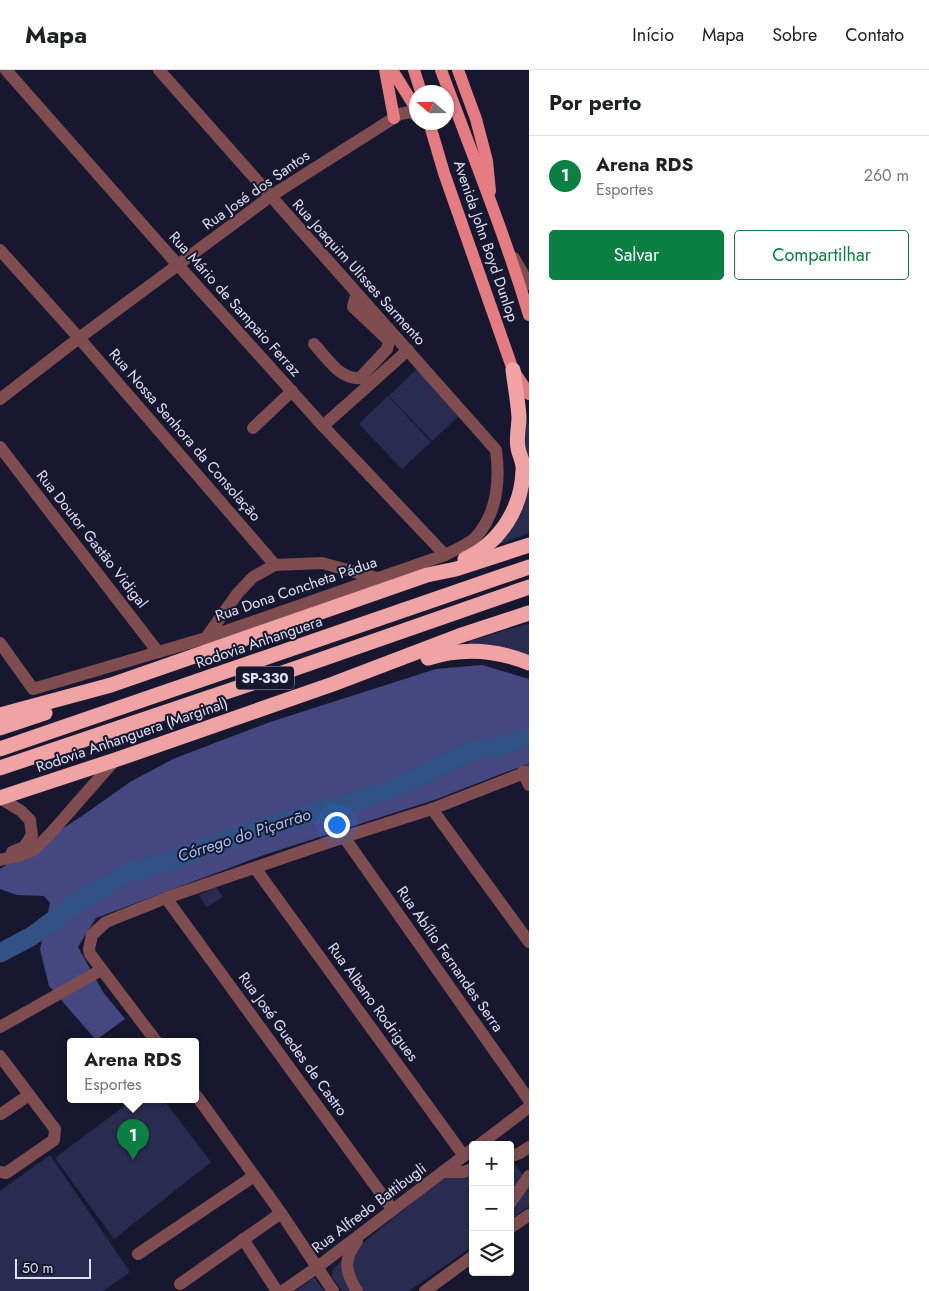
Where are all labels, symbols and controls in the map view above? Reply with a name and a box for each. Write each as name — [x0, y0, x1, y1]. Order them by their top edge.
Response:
text: Mapa — [25, 17, 87, 52]
text: Início — [632, 22, 674, 48]
text: Mapa — [702, 22, 744, 48]
text: Sobre — [772, 22, 817, 48]
text: Contato — [845, 22, 904, 48]
north arrow — [409, 85, 454, 130]
text: Por perto — [549, 88, 641, 118]
street label: Rua José dos Santos — [198, 145, 314, 235]
text: Arena RDS — [596, 151, 693, 178]
street label: Avenida John Boyd Dunlop — [448, 157, 524, 325]
text: 1 — [561, 164, 569, 187]
text: 260 m — [864, 164, 909, 187]
text: Esportes — [596, 178, 653, 201]
street label: Rua Joaquim Ulisses Sarmento — [287, 194, 431, 350]
street label: Rua Mário de Sampaio Ferraz — [164, 227, 306, 382]
button: Salvar — [549, 230, 724, 280]
button: Compartilhar — [734, 230, 909, 280]
street label: Rua Nossa Senhora da Consolação — [104, 344, 266, 526]
street label: Rua Doutor Gastão Vidigal — [31, 465, 153, 613]
street label: Rua Dona Concheta Pádua — [212, 551, 380, 627]
street label: Rodovia Anhanguera — [193, 610, 325, 674]
road number: SP-330 — [236, 666, 294, 690]
street label: Rodovia Anhanguera (Marginal) — [33, 692, 231, 778]
water label: Córrego do Piçarrão — [175, 802, 314, 867]
your location — [324, 812, 350, 838]
street label: Rua Abílio Fernandes Serra — [391, 882, 509, 1036]
street label: Rua Albano Rodrigues — [322, 938, 424, 1066]
street label: Rua José Guedes de Castro — [233, 968, 353, 1120]
popup — [67, 1038, 199, 1103]
text: Arena RDS — [84, 1046, 182, 1073]
text: Esportes — [84, 1073, 141, 1096]
pin: 1 — [117, 1119, 149, 1160]
map controls — [469, 1141, 514, 1276]
button: + — [469, 1141, 514, 1186]
street label: Rua Alfredo Battibugli — [307, 1158, 431, 1258]
button: − — [469, 1186, 514, 1231]
button: layers — [469, 1231, 514, 1276]
scale bar — [15, 1256, 91, 1279]
text: 50 m — [22, 1258, 53, 1278]

